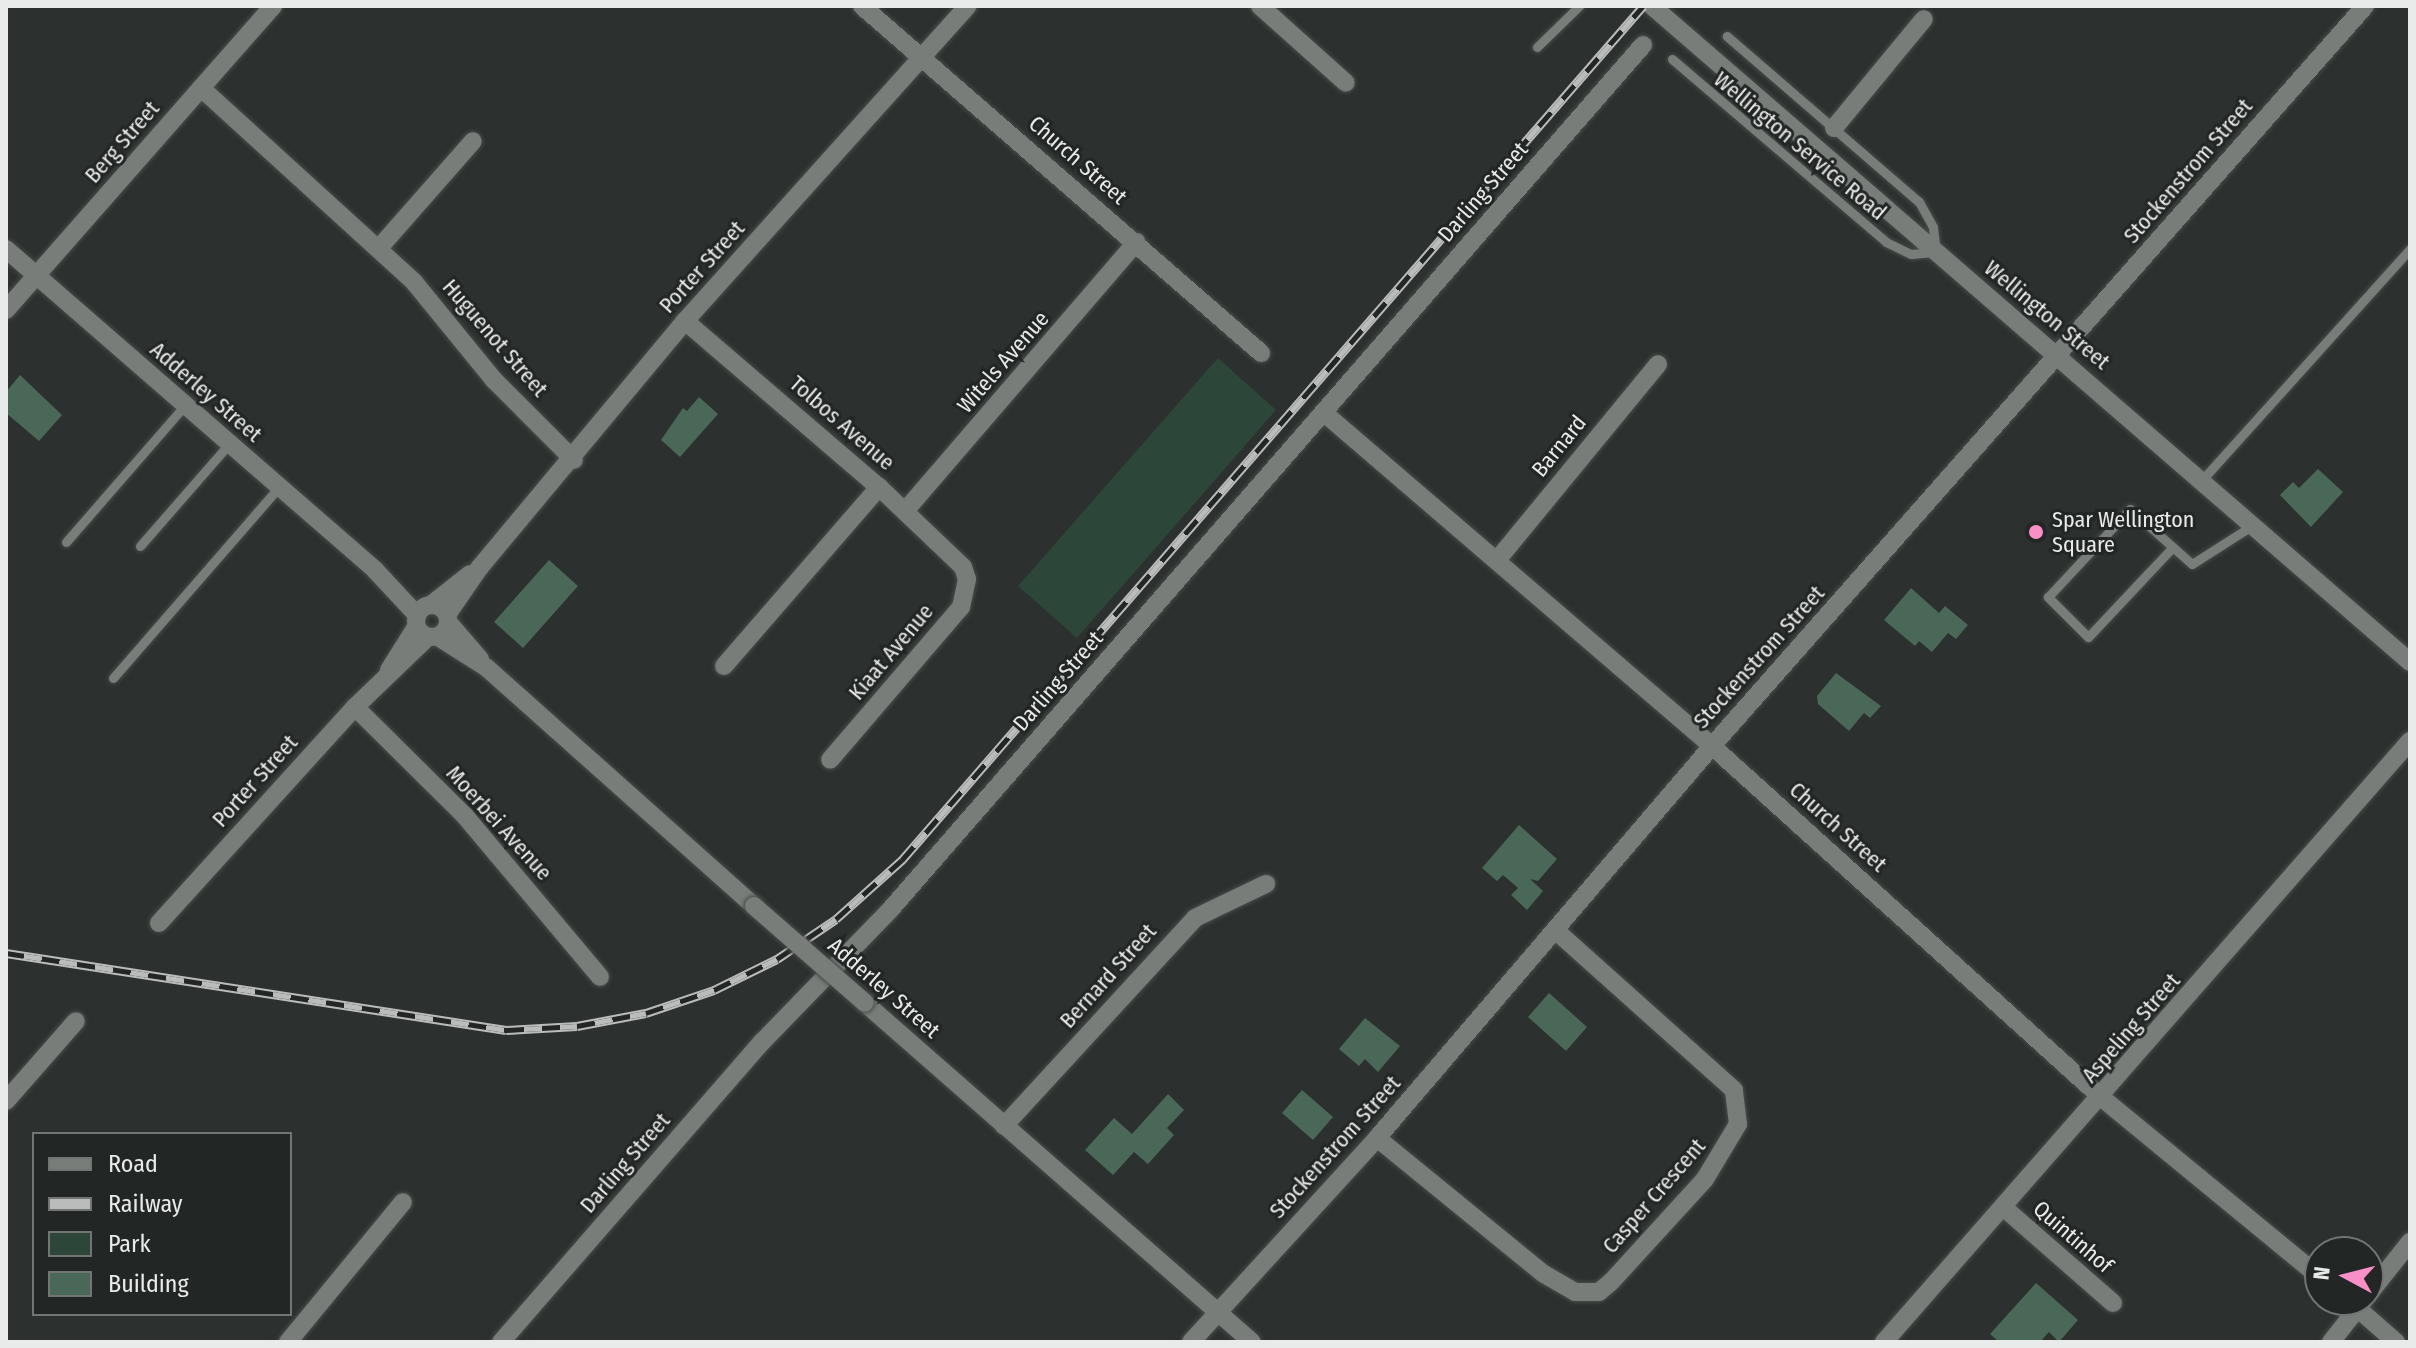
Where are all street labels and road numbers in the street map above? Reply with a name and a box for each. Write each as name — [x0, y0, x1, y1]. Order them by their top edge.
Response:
street label: Wellington Service Road — [1708, 66, 1892, 226]
street label: Stockenstrom Street — [2118, 93, 2258, 249]
street label: Berg Street — [79, 96, 165, 188]
street label: Church Street — [1024, 110, 1132, 210]
street label: Darling Street — [1433, 137, 1533, 247]
street label: Porter Street — [654, 216, 750, 318]
street label: Wellington Street — [1979, 255, 2115, 375]
street label: Huguenot Street — [437, 274, 553, 402]
street label: Witels Avenue — [952, 306, 1054, 418]
street label: Adderley Street — [145, 336, 267, 448]
street label: Tolbos Avenue — [784, 370, 900, 476]
street label: Barnard — [1526, 410, 1592, 482]
street label: Stockenstrom Street — [1688, 580, 1830, 734]
street label: Kiaat Avenue — [843, 599, 939, 705]
street label: Darling Street — [1008, 626, 1108, 736]
street label: Porter Street — [207, 730, 303, 832]
street label: Moerbei Avenue — [441, 760, 557, 886]
street label: Church Street — [1784, 777, 1892, 877]
street label: Bernard Street — [1054, 918, 1162, 1034]
street label: Adderley Street — [823, 932, 945, 1044]
street label: Aspeling Street — [2076, 968, 2186, 1088]
street label: Stockenstrom Street — [1264, 1070, 1406, 1224]
street label: Darling Street — [575, 1108, 675, 1218]
street label: Casper Crescent — [1597, 1133, 1711, 1259]
street label: Quintinhof — [2028, 1195, 2118, 1279]

